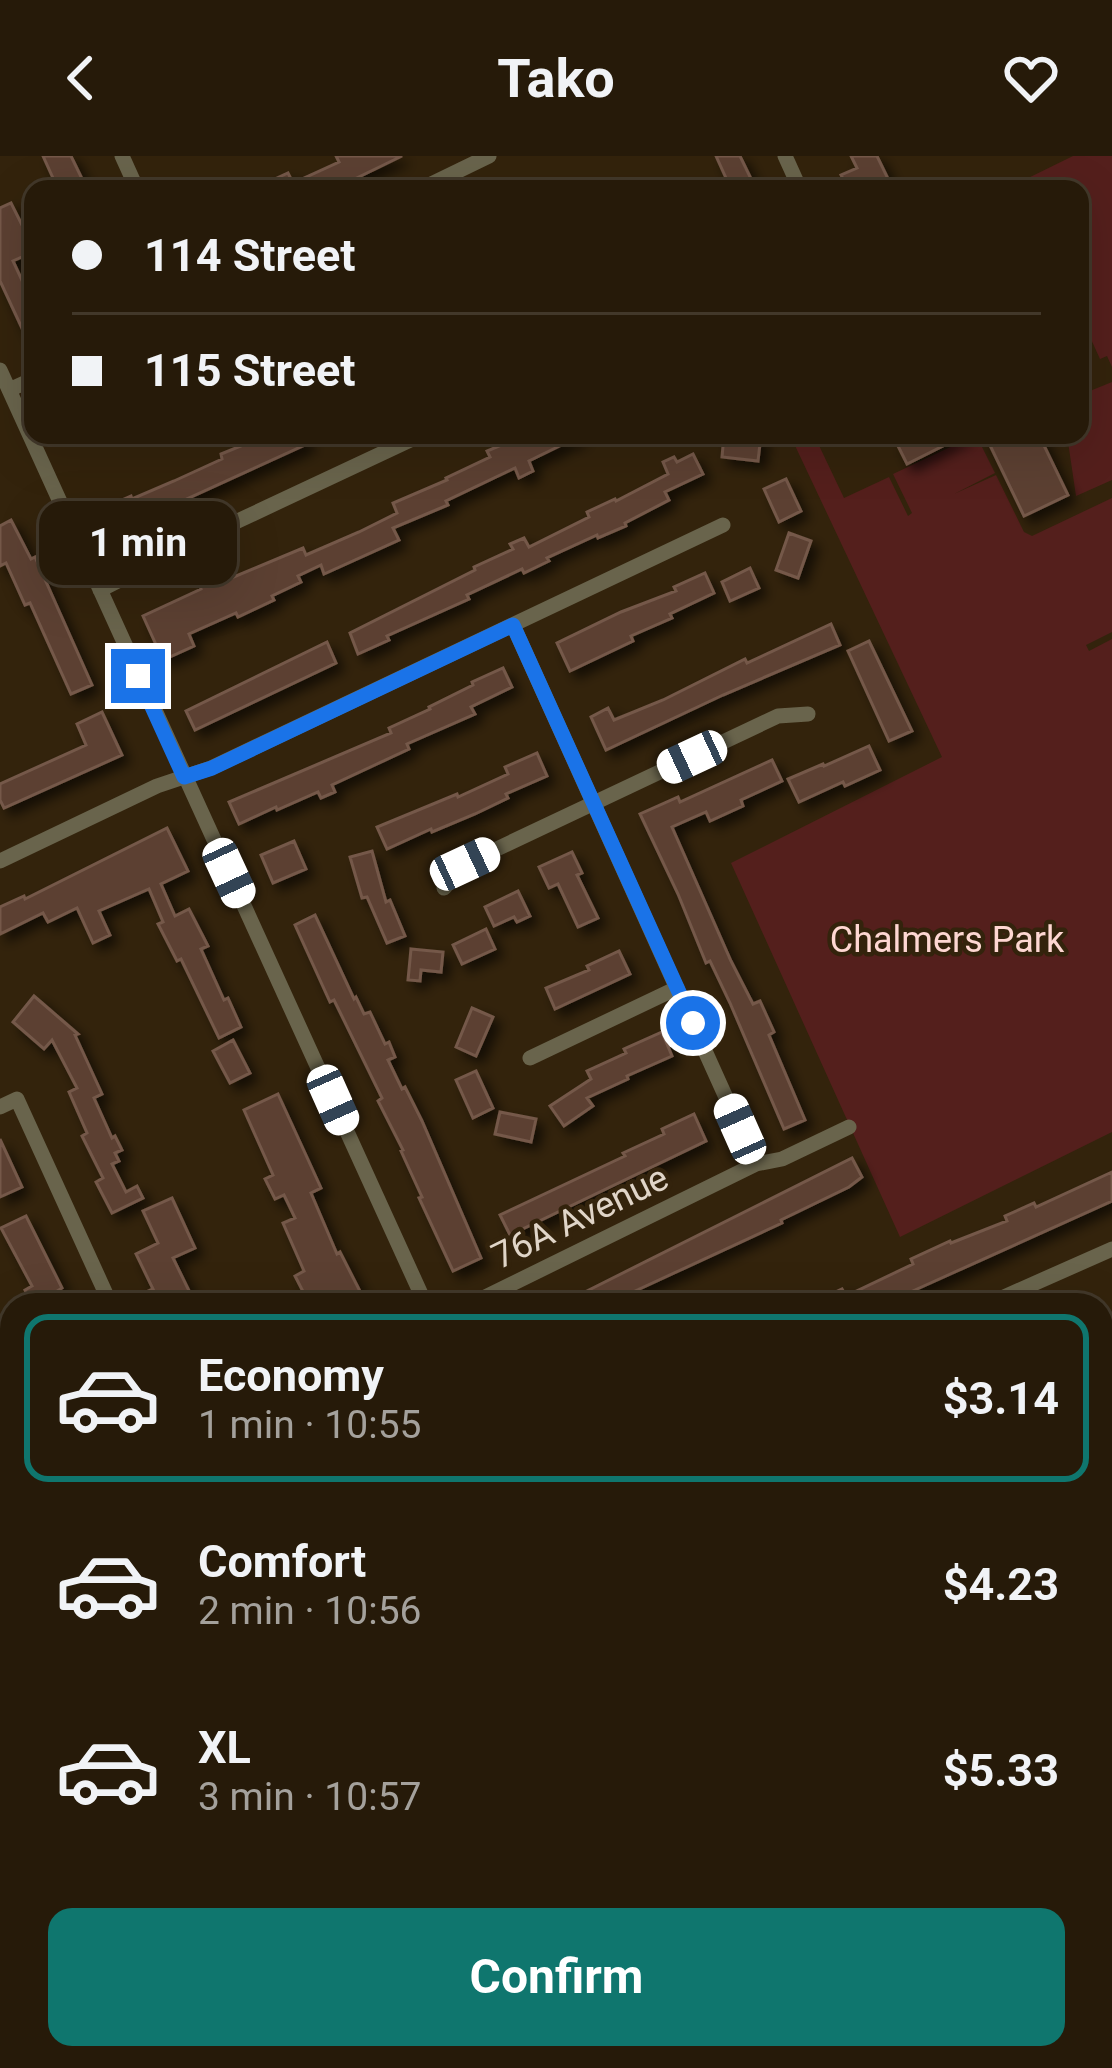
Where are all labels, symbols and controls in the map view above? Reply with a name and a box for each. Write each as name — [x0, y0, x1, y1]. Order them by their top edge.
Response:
icon: back — [48, 45, 114, 111]
icon: heart — [998, 45, 1064, 111]
text: Tako — [497, 47, 615, 110]
text: 114 Street — [144, 229, 355, 282]
text: 115 Street — [144, 344, 355, 397]
callout: 1 min — [39, 502, 237, 586]
text: 1 min — [89, 520, 187, 566]
route end — [111, 649, 165, 703]
car — [652, 725, 732, 789]
car — [425, 832, 505, 896]
car — [197, 833, 261, 913]
park label: Chalmers Park — [830, 919, 1065, 961]
route start — [666, 996, 720, 1050]
car — [302, 1060, 364, 1140]
car — [709, 1089, 771, 1169]
street label: 76A Avenue — [485, 1156, 675, 1278]
icon: car — [54, 1344, 162, 1452]
text: Economy — [198, 1349, 384, 1402]
text: $3.14 — [943, 1372, 1059, 1425]
text: 1 min · 10:55 — [198, 1402, 421, 1448]
icon: car — [54, 1530, 162, 1638]
text: Comfort — [198, 1535, 366, 1588]
text: $4.23 — [943, 1558, 1059, 1611]
text: 2 min · 10:56 — [198, 1588, 421, 1634]
icon: car — [54, 1716, 162, 1824]
text: XL — [198, 1721, 251, 1774]
text: $5.33 — [943, 1744, 1059, 1797]
text: 3 min · 10:57 — [198, 1774, 421, 1820]
button: Confirm — [48, 1908, 1065, 2046]

